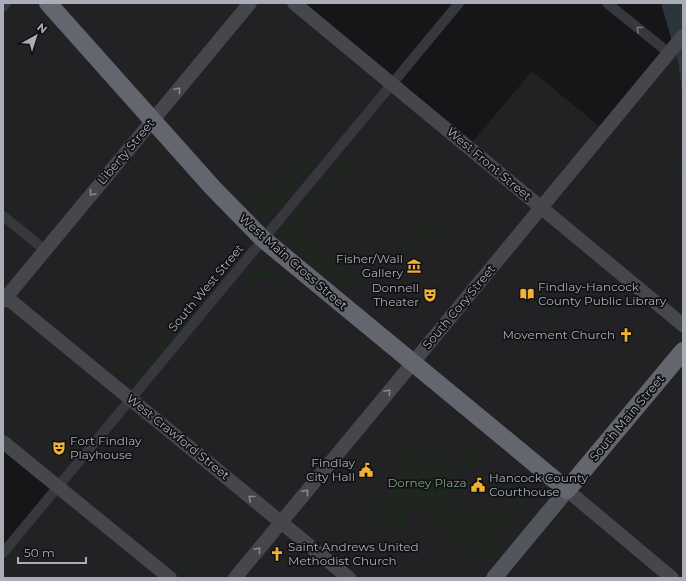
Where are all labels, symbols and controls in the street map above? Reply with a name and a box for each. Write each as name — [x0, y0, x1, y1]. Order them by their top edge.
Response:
north arrow — [16, 16, 56, 56]
text: N — [34, 20, 50, 36]
one-way arrow — [636, 26, 643, 33]
one-way arrow — [173, 88, 180, 95]
street label: Liberty Street — [94, 116, 157, 188]
street label: West Front Street — [444, 124, 535, 203]
one-way arrow — [89, 188, 96, 196]
street label: West Main Cross Street — [236, 210, 351, 313]
street label: South West Street — [165, 241, 247, 334]
place label: Fisher/Wall Gallery — [336, 251, 403, 280]
museum icon: Fisher/Wall Gallery — [406, 258, 422, 274]
street label: South Cory Street — [419, 261, 498, 352]
place label: Findlay-Hancock County Public Library — [538, 279, 667, 308]
place label: Donnell Theater — [372, 280, 419, 309]
library icon: Findlay-Hancock County Public Library — [519, 286, 535, 302]
theatre icon: Donnell Theater — [422, 287, 438, 303]
place label: Movement Church — [502, 327, 615, 342]
church icon: Movement Church — [618, 327, 634, 343]
street label: South Main Street — [586, 371, 667, 464]
one-way arrow — [384, 389, 391, 396]
street label: West Crawford Street — [124, 391, 233, 483]
place label: Fort Findlay Playhouse — [70, 433, 142, 462]
theatre icon: Fort Findlay Playhouse — [51, 440, 67, 456]
place label: Findlay City Hall — [306, 455, 355, 484]
public building icon: Findlay City Hall — [358, 462, 374, 478]
place label: Hancock County Courthouse — [489, 470, 588, 499]
park label: Dorney Plaza — [387, 475, 467, 490]
public building icon: Hancock County Courthouse — [470, 477, 486, 493]
one-way arrow — [301, 490, 308, 497]
one-way arrow — [248, 495, 256, 502]
scale bar — [18, 539, 86, 565]
place label: Saint Andrews United Methodist Church — [288, 539, 419, 568]
text: 50 m — [24, 545, 55, 560]
church icon: Saint Andrews United Methodist Church — [269, 546, 285, 562]
one-way arrow — [254, 548, 261, 555]

